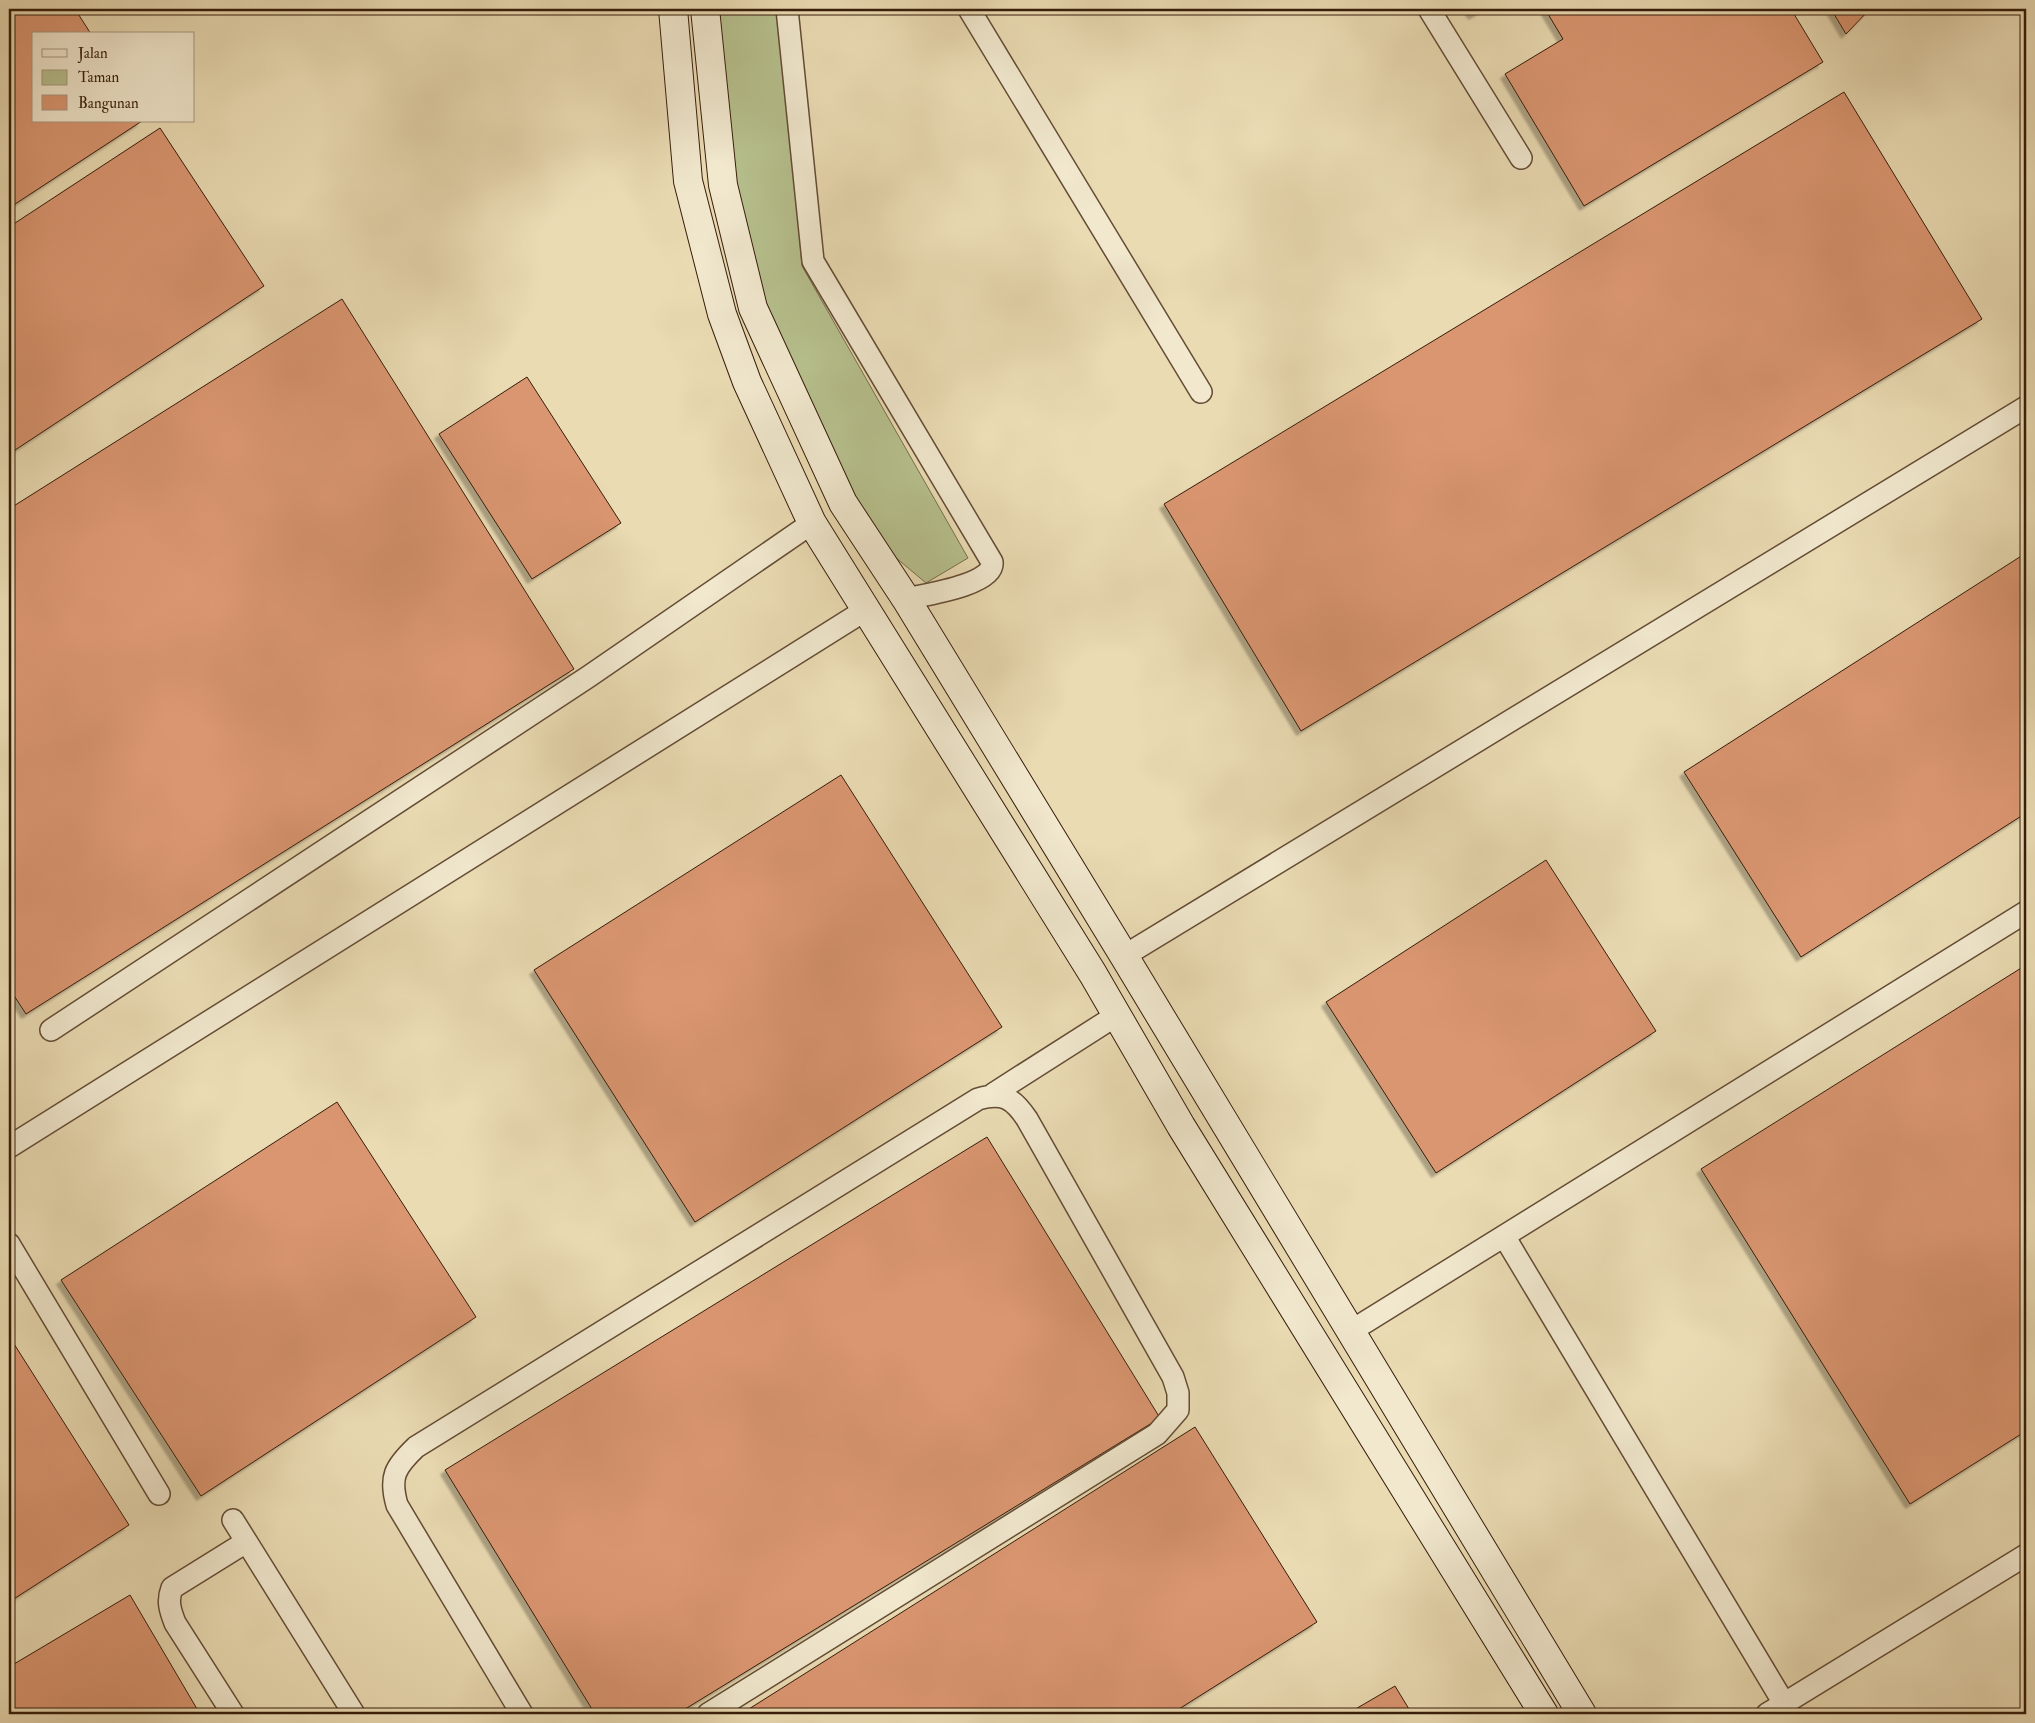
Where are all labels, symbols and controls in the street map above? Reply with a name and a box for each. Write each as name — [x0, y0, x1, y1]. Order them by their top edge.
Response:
legend — [32, 32, 195, 122]
text: Jalan — [77, 44, 108, 64]
text: Taman — [78, 68, 119, 87]
text: Bangunan — [78, 94, 139, 113]

